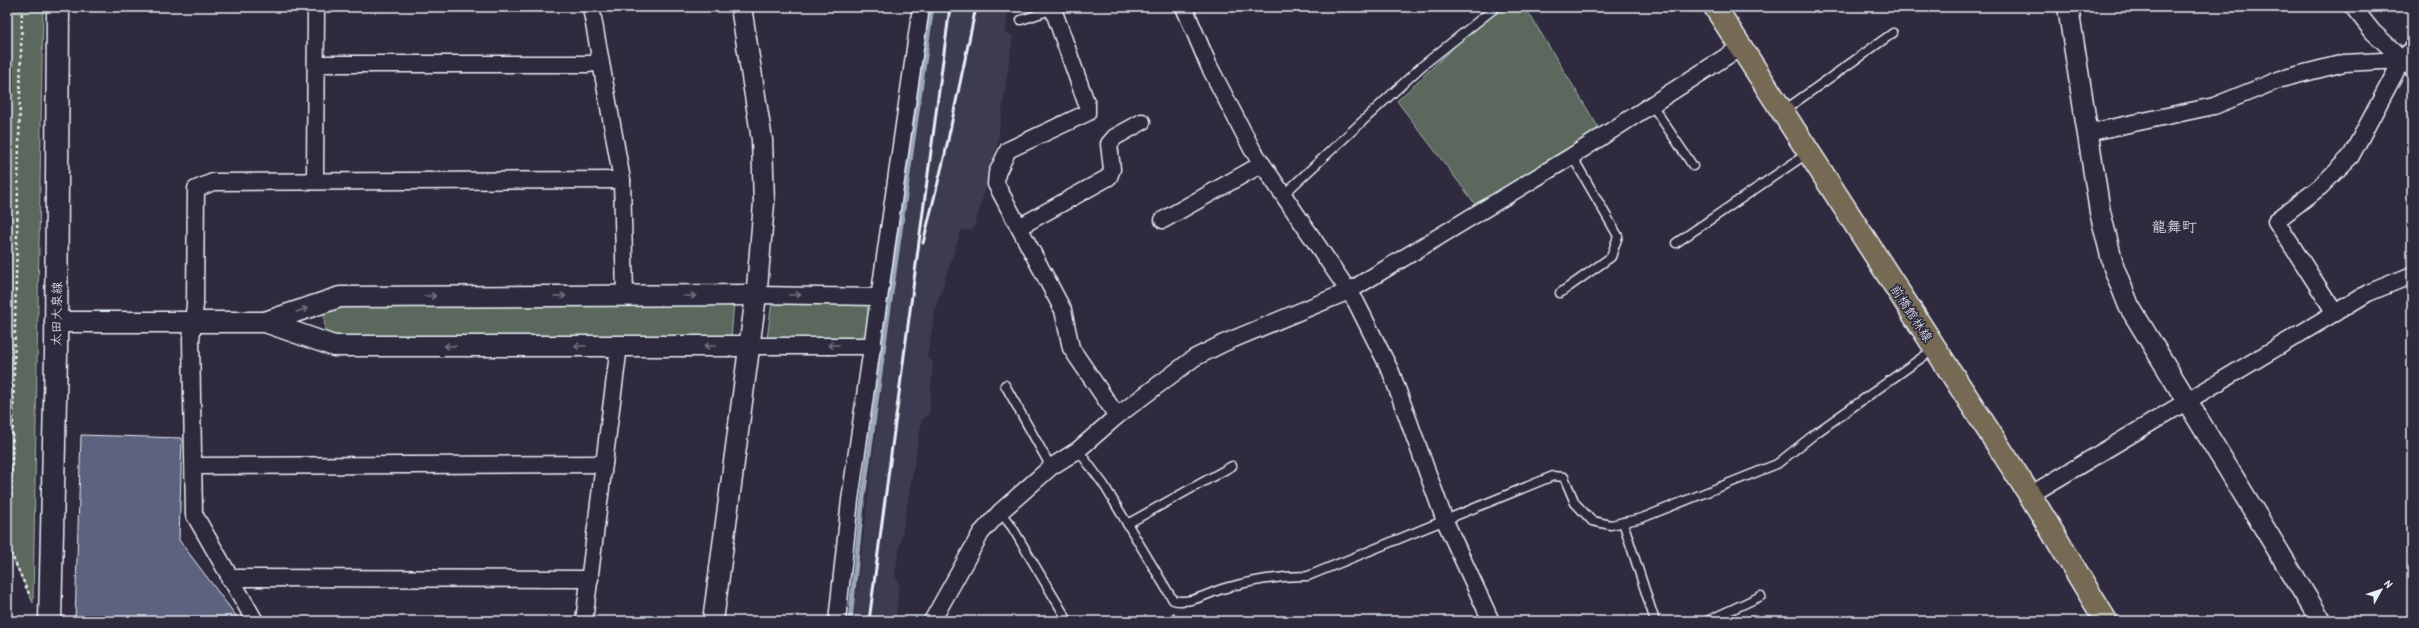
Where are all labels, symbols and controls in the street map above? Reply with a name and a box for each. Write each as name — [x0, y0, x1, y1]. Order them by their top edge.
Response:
district label: 龍舞町 — [2151, 216, 2197, 237]
street label: 太田大泉線 — [46, 280, 66, 347]
street label: 前橋館林線 — [1887, 281, 1938, 346]
one-way arrow — [788, 291, 801, 299]
one-way arrow — [423, 292, 436, 300]
one-way arrow — [553, 292, 566, 300]
one-way arrow — [683, 292, 696, 299]
one-way arrow — [296, 305, 308, 313]
one-way arrow — [828, 341, 841, 349]
one-way arrow — [444, 342, 457, 350]
one-way arrow — [574, 342, 587, 350]
one-way arrow — [704, 342, 717, 350]
north arrow — [2361, 570, 2401, 610]
text: N — [2381, 577, 2396, 590]

